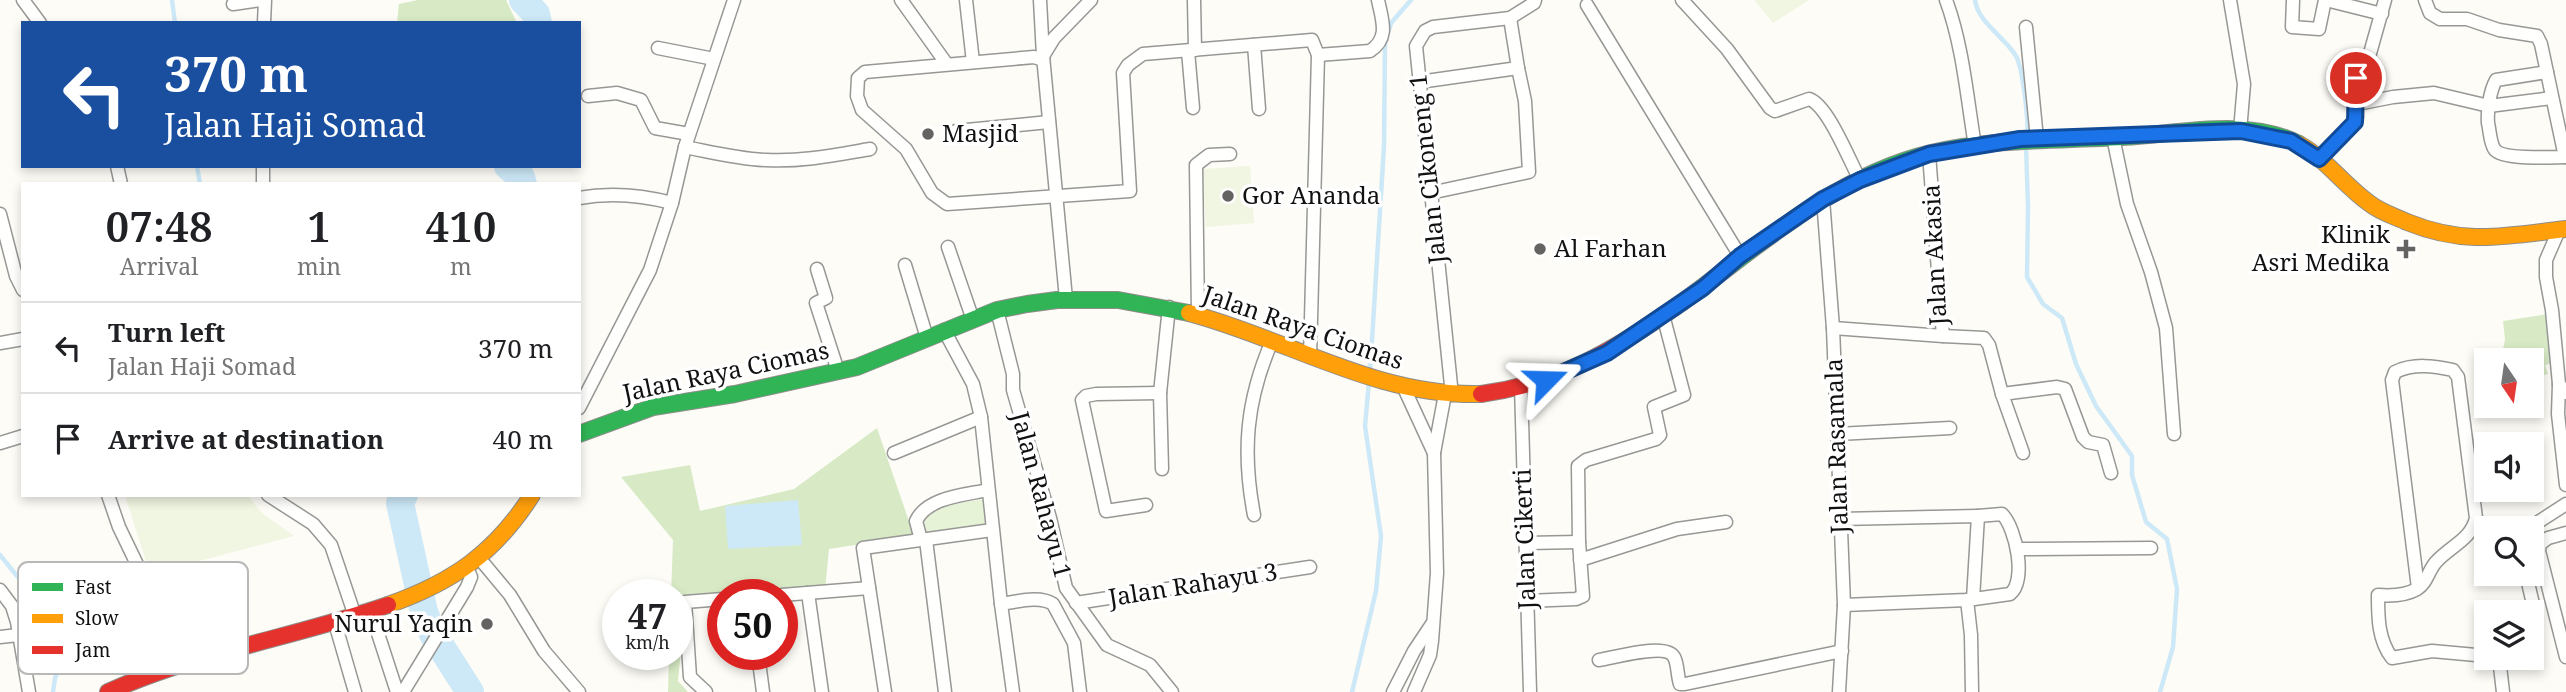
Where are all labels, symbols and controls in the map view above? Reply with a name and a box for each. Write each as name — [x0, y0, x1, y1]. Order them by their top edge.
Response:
text: 370 m — [164, 40, 308, 106]
pin — [2326, 48, 2386, 108]
icon: left — [49, 49, 140, 140]
icon: arrive — [2337, 59, 2375, 97]
street label: Jalan Cikoneng 1 — [1400, 72, 1453, 267]
text: Jalan Haji Somad — [164, 103, 426, 146]
place label: Masjid — [942, 116, 1019, 149]
marker: Masjid — [920, 126, 936, 142]
place label: Gor Ananda — [1242, 178, 1380, 211]
street label: Jalan Akasia — [1913, 184, 1954, 327]
marker: Gor Ananda — [1220, 188, 1236, 204]
text: 07:48 — [106, 197, 213, 254]
text: 1 — [307, 197, 331, 254]
text: 410 — [426, 197, 496, 254]
place label: Klinik Asri Medika — [2252, 217, 2391, 278]
place label: Al Farhan — [1554, 231, 1667, 264]
marker: Klinik Asri Medika — [2396, 239, 2416, 259]
marker: Al Farhan — [1532, 241, 1548, 257]
text: Arrival — [120, 250, 198, 282]
text: min — [297, 250, 341, 282]
text: m — [450, 250, 472, 282]
street label: Jalan Raya Ciomas — [1198, 276, 1408, 376]
text: Turn left — [108, 314, 225, 350]
icon: left — [49, 329, 87, 367]
text: 370 m — [478, 330, 553, 366]
street label: Jalan Raya Ciomas — [619, 333, 832, 409]
position arrow — [1509, 343, 1583, 417]
north arrow — [2474, 348, 2544, 418]
map controls — [2474, 348, 2544, 670]
text: Jalan Haji Somad — [108, 350, 296, 382]
street label: Jalan Rasamala — [1816, 358, 1855, 535]
street label: Jalan Rahayu 1 — [1004, 407, 1080, 581]
icon: arrive — [49, 420, 87, 458]
text: Arrive at destination — [108, 421, 384, 457]
text: 40 m — [493, 421, 553, 457]
button: sound — [2474, 432, 2544, 502]
street label: Jalan Cikerti — [1505, 468, 1542, 611]
button: search — [2474, 516, 2544, 586]
street label: Jalan Rahayu 3 — [1105, 554, 1280, 613]
legend — [18, 562, 248, 674]
text: Fast — [75, 574, 112, 600]
speed limit sign: 50 — [707, 579, 798, 670]
text: 47 — [628, 592, 667, 639]
button: layers — [2474, 600, 2544, 670]
text: Slow — [75, 605, 119, 631]
place label: Nurul Yaqin — [334, 606, 473, 639]
marker: Nurul Yaqin — [479, 616, 495, 632]
text: km/h — [625, 630, 670, 654]
text: Jam — [74, 637, 110, 663]

